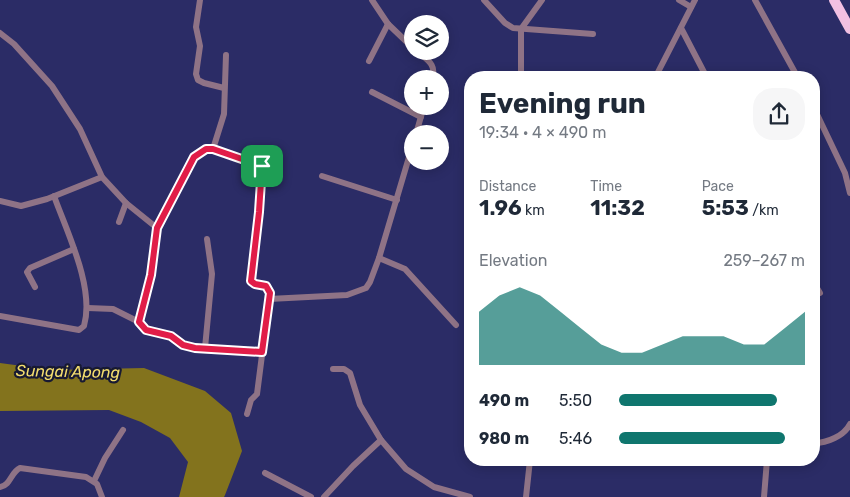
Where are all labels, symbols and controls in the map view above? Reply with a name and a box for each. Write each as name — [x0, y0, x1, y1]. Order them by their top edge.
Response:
map controls — [404, 15, 449, 170]
button: layers — [404, 15, 449, 60]
button: + — [404, 70, 449, 115]
text: Evening run — [479, 87, 646, 120]
button: share — [753, 88, 805, 140]
text: 19:34 · 4 × 490 m — [479, 123, 606, 142]
button: − — [404, 125, 449, 170]
pin — [241, 145, 283, 187]
icon: arrive — [248, 152, 276, 180]
text: Distance — [479, 178, 536, 195]
text: Time — [590, 178, 622, 195]
text: Pace — [702, 178, 734, 195]
text: 1.96 — [479, 195, 522, 220]
text: 11:32 — [590, 195, 645, 220]
text: 5:53 — [702, 195, 749, 220]
text: km — [522, 202, 545, 219]
text: /km — [749, 202, 779, 219]
text: Elevation — [479, 251, 548, 270]
text: 259–267 m — [723, 251, 805, 270]
water label: Sungai Apong — [16, 361, 121, 382]
text: 490 m — [479, 391, 529, 410]
text: 5:50 — [559, 391, 592, 410]
text: 980 m — [479, 429, 529, 448]
text: 5:46 — [559, 429, 592, 448]

